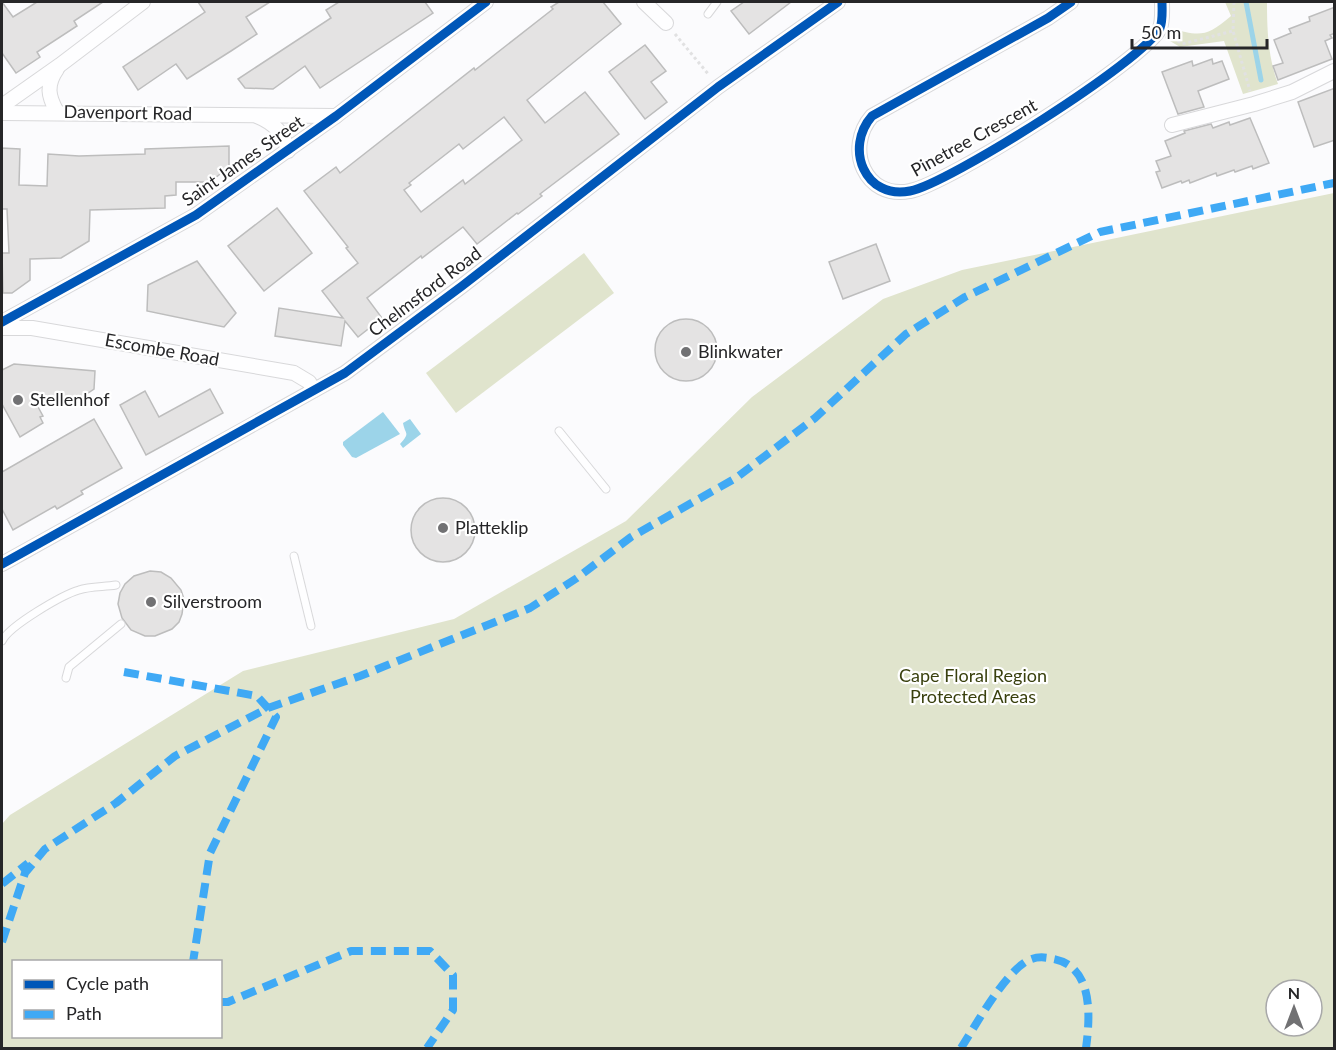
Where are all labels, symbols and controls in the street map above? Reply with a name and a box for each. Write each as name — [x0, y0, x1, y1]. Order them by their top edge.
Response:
scale bar — [1132, 12, 1267, 50]
text: 50 m — [1141, 21, 1181, 43]
street label: Pinetree Crescent — [907, 93, 1041, 181]
street label: Davenport Road — [64, 100, 193, 124]
street label: Saint James Street — [177, 110, 308, 210]
street label: Chelmsford Road — [364, 242, 485, 341]
street label: Escombe Road — [103, 328, 221, 370]
place label: Blinkwater — [698, 340, 783, 362]
marker: Blinkwater — [679, 345, 693, 359]
place label: Stellenhof — [30, 388, 110, 410]
marker: Stellenhof — [11, 393, 25, 407]
place label: Platteklip — [455, 516, 528, 538]
marker: Platteklip — [436, 521, 450, 535]
place label: Silverstroom — [163, 590, 262, 612]
marker: Silverstroom — [144, 595, 158, 609]
park label: Cape Floral Region Protected Areas — [899, 664, 1047, 707]
legend — [12, 960, 222, 1038]
text: Cycle path — [66, 972, 149, 994]
north arrow — [1264, 978, 1324, 1038]
text: N — [1288, 983, 1300, 1002]
text: Path — [66, 1002, 102, 1024]

